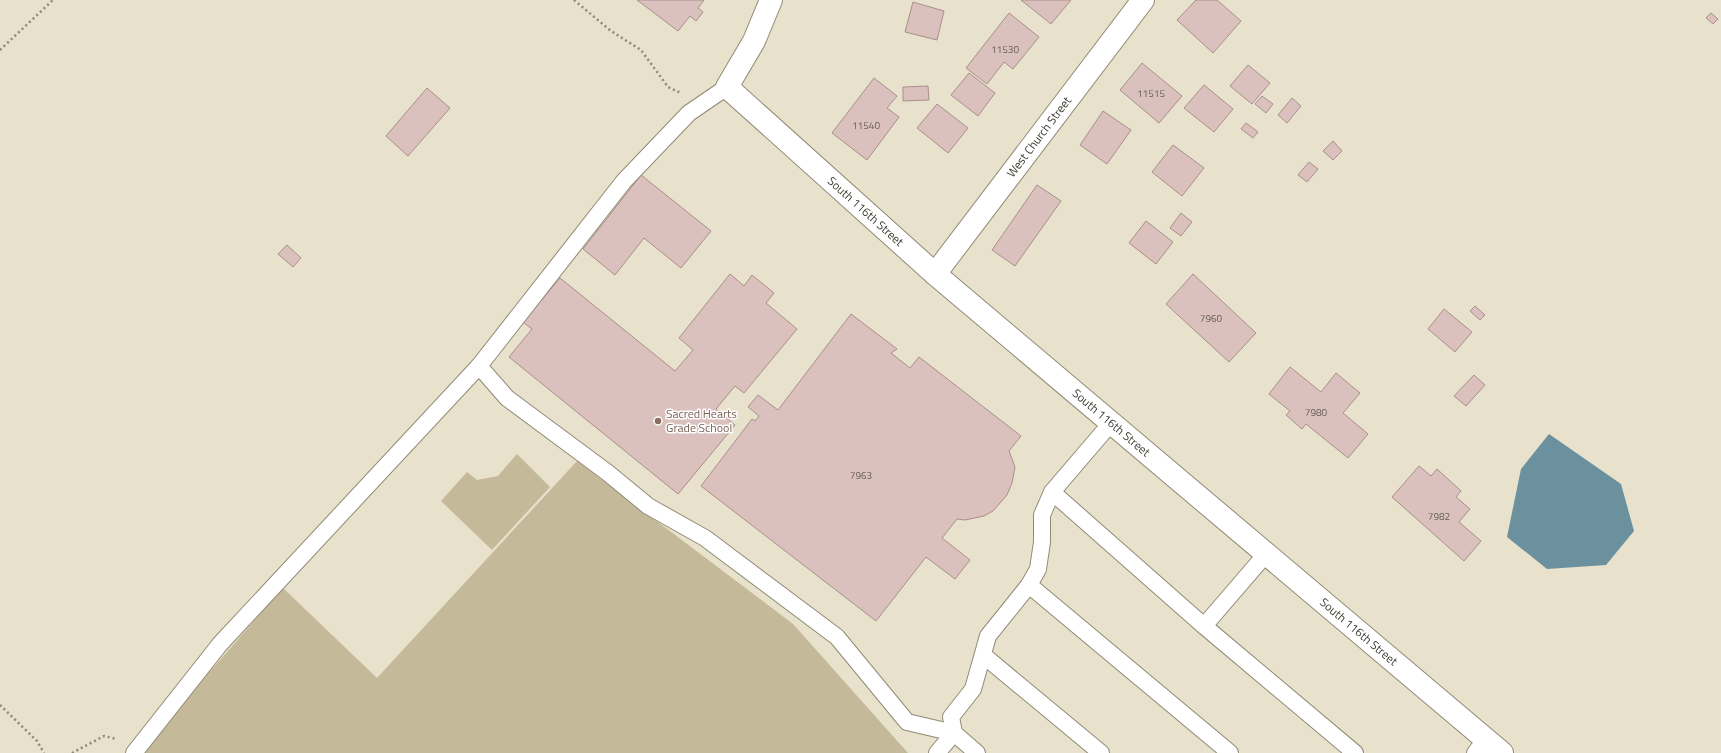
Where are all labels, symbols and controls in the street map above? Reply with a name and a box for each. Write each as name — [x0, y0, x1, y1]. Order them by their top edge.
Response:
house number: 11530 — [991, 42, 1019, 57]
house number: 11515 — [1137, 86, 1165, 101]
street label: West Church Street — [1002, 91, 1076, 181]
house number: 11540 — [852, 118, 880, 133]
street label: South 116th Street — [823, 172, 909, 251]
house number: 7960 — [1200, 311, 1223, 326]
street label: South 116th Street — [1068, 384, 1155, 461]
place label: Sacred Hearts Grade School — [666, 404, 737, 437]
house number: 7980 — [1305, 405, 1328, 420]
marker: Sacred Hearts Grade School — [653, 416, 663, 426]
house number: 7963 — [850, 468, 872, 483]
house number: 7982 — [1428, 509, 1450, 524]
street label: South 116th Street — [1316, 593, 1403, 671]

